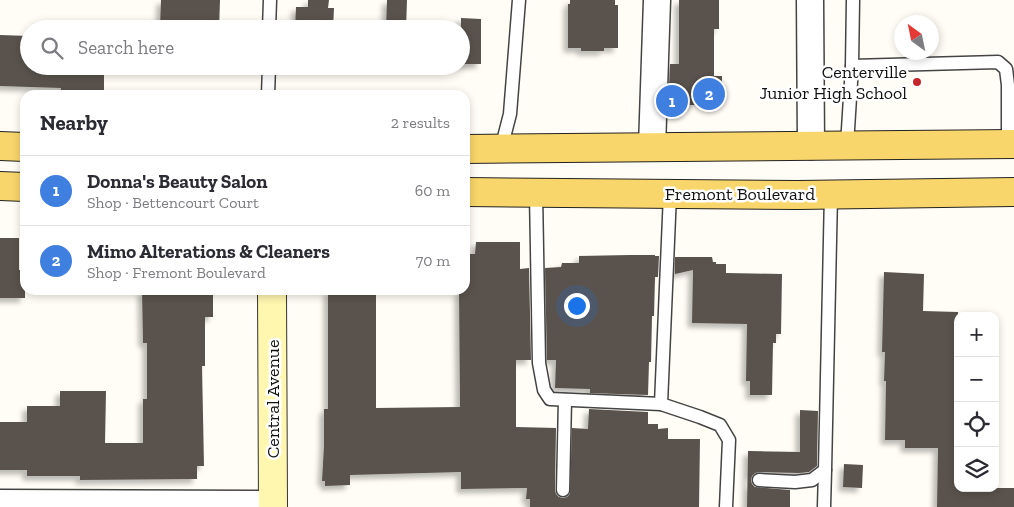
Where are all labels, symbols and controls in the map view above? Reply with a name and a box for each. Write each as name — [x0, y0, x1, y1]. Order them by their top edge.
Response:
north arrow — [894, 15, 939, 60]
search box — [20, 20, 470, 75]
icon: search — [38, 34, 66, 62]
text: Search here — [78, 36, 174, 59]
place label: Centerville Junior High School — [759, 61, 907, 104]
pin: 2 — [693, 75, 725, 113]
marker: Centerville Junior High School — [911, 76, 923, 88]
pin: 1 — [656, 82, 688, 120]
text: Nearby — [40, 110, 108, 135]
text: 2 results — [391, 113, 450, 132]
text: Donna's Beauty Salon — [87, 170, 268, 193]
text: 1 — [53, 181, 59, 200]
text: 60 m — [415, 181, 450, 200]
street label: Fremont Boulevard — [665, 183, 815, 205]
text: Shop · Bettencourt Court — [87, 193, 259, 212]
text: Mimo Alterations & Cleaners — [87, 240, 330, 263]
text: 2 — [52, 251, 60, 270]
text: 70 m — [416, 251, 450, 270]
text: Shop · Fremont Boulevard — [87, 263, 266, 282]
your location — [564, 293, 590, 319]
map controls — [954, 312, 999, 492]
button: + — [954, 312, 999, 357]
street label: Central Avenue — [262, 340, 284, 458]
button: − — [954, 357, 999, 402]
button: locate — [954, 402, 999, 447]
button: layers — [954, 447, 999, 492]

